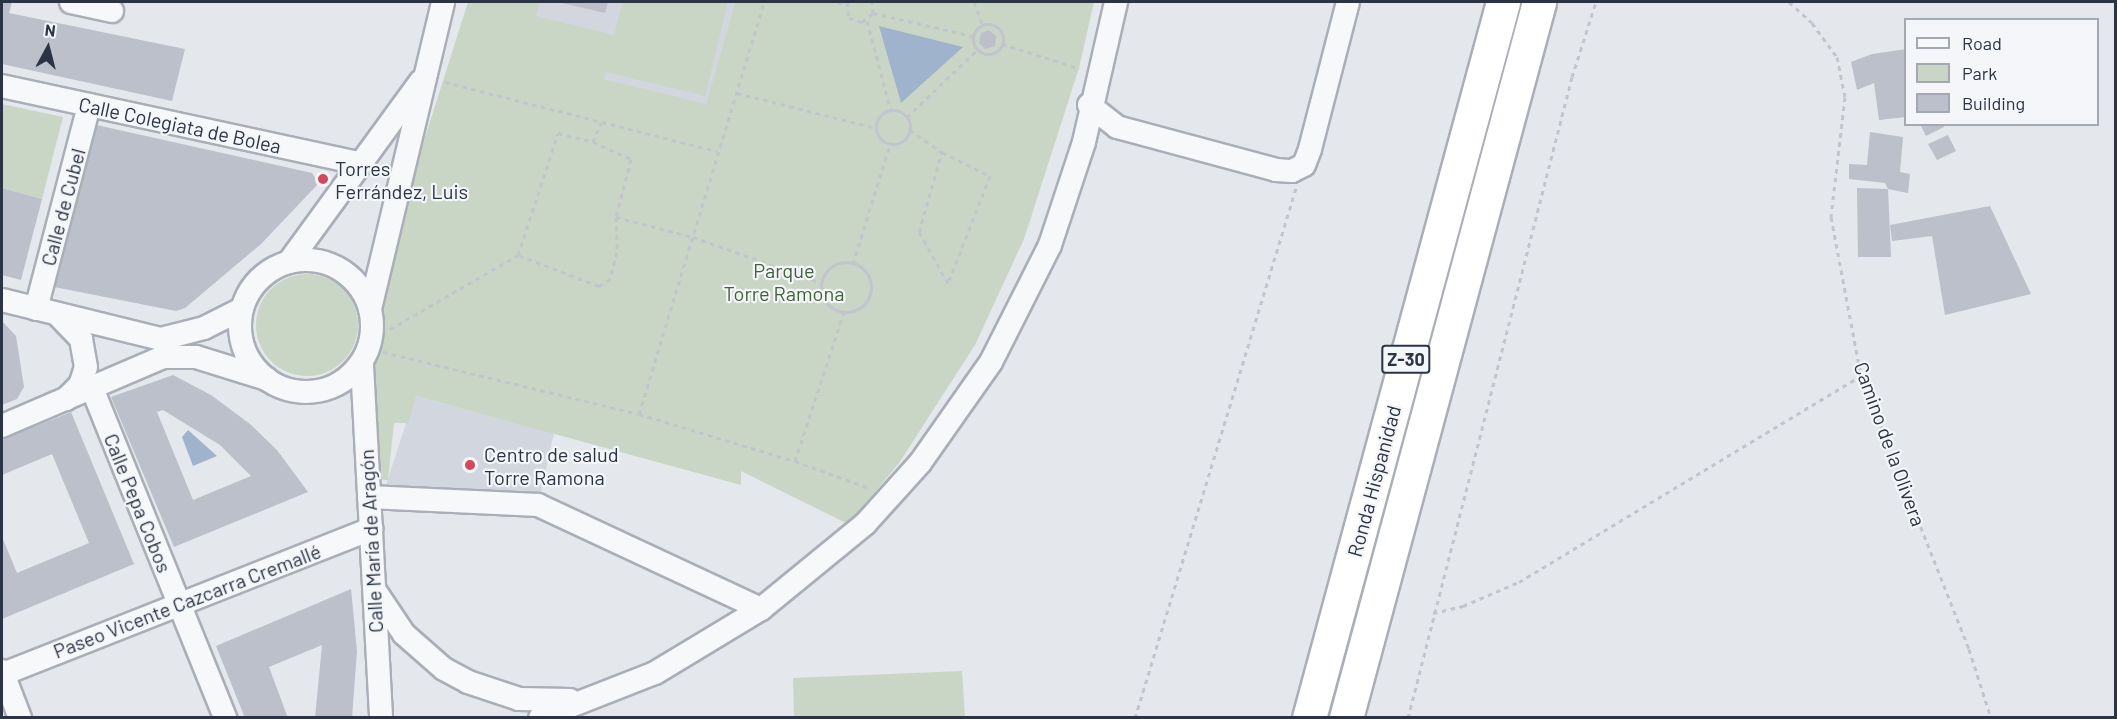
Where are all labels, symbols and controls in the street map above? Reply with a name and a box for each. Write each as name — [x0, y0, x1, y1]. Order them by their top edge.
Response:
north arrow — [18, 18, 78, 78]
legend — [1904, 18, 2099, 126]
text: N — [44, 20, 57, 40]
text: Road — [1962, 32, 2002, 54]
text: Park — [1962, 62, 1997, 84]
street label: Calle Colegiata de Bolea — [77, 92, 283, 158]
text: Building — [1962, 92, 2025, 114]
street label: Calle de Cubel — [36, 146, 90, 268]
place label: Torres Ferrández, Luis — [335, 156, 468, 203]
marker: Torres Ferrández, Luis — [316, 172, 330, 186]
park label: Parque Torre Ramona — [724, 259, 844, 306]
road number: Z-30 — [1380, 344, 1432, 374]
street label: Camino de la Olivera — [1849, 359, 1931, 529]
street label: Ronda Hispanidad — [1342, 403, 1406, 559]
street label: Calle Pepa Cobos — [99, 430, 177, 576]
place label: Centro de salud Torre Ramona — [484, 442, 619, 489]
street label: Calle María de Aragón — [354, 449, 388, 633]
marker: Centro de salud Torre Ramona — [461, 456, 479, 474]
street label: Paseo Vicente Cazcarra Cremallé — [50, 539, 324, 663]

